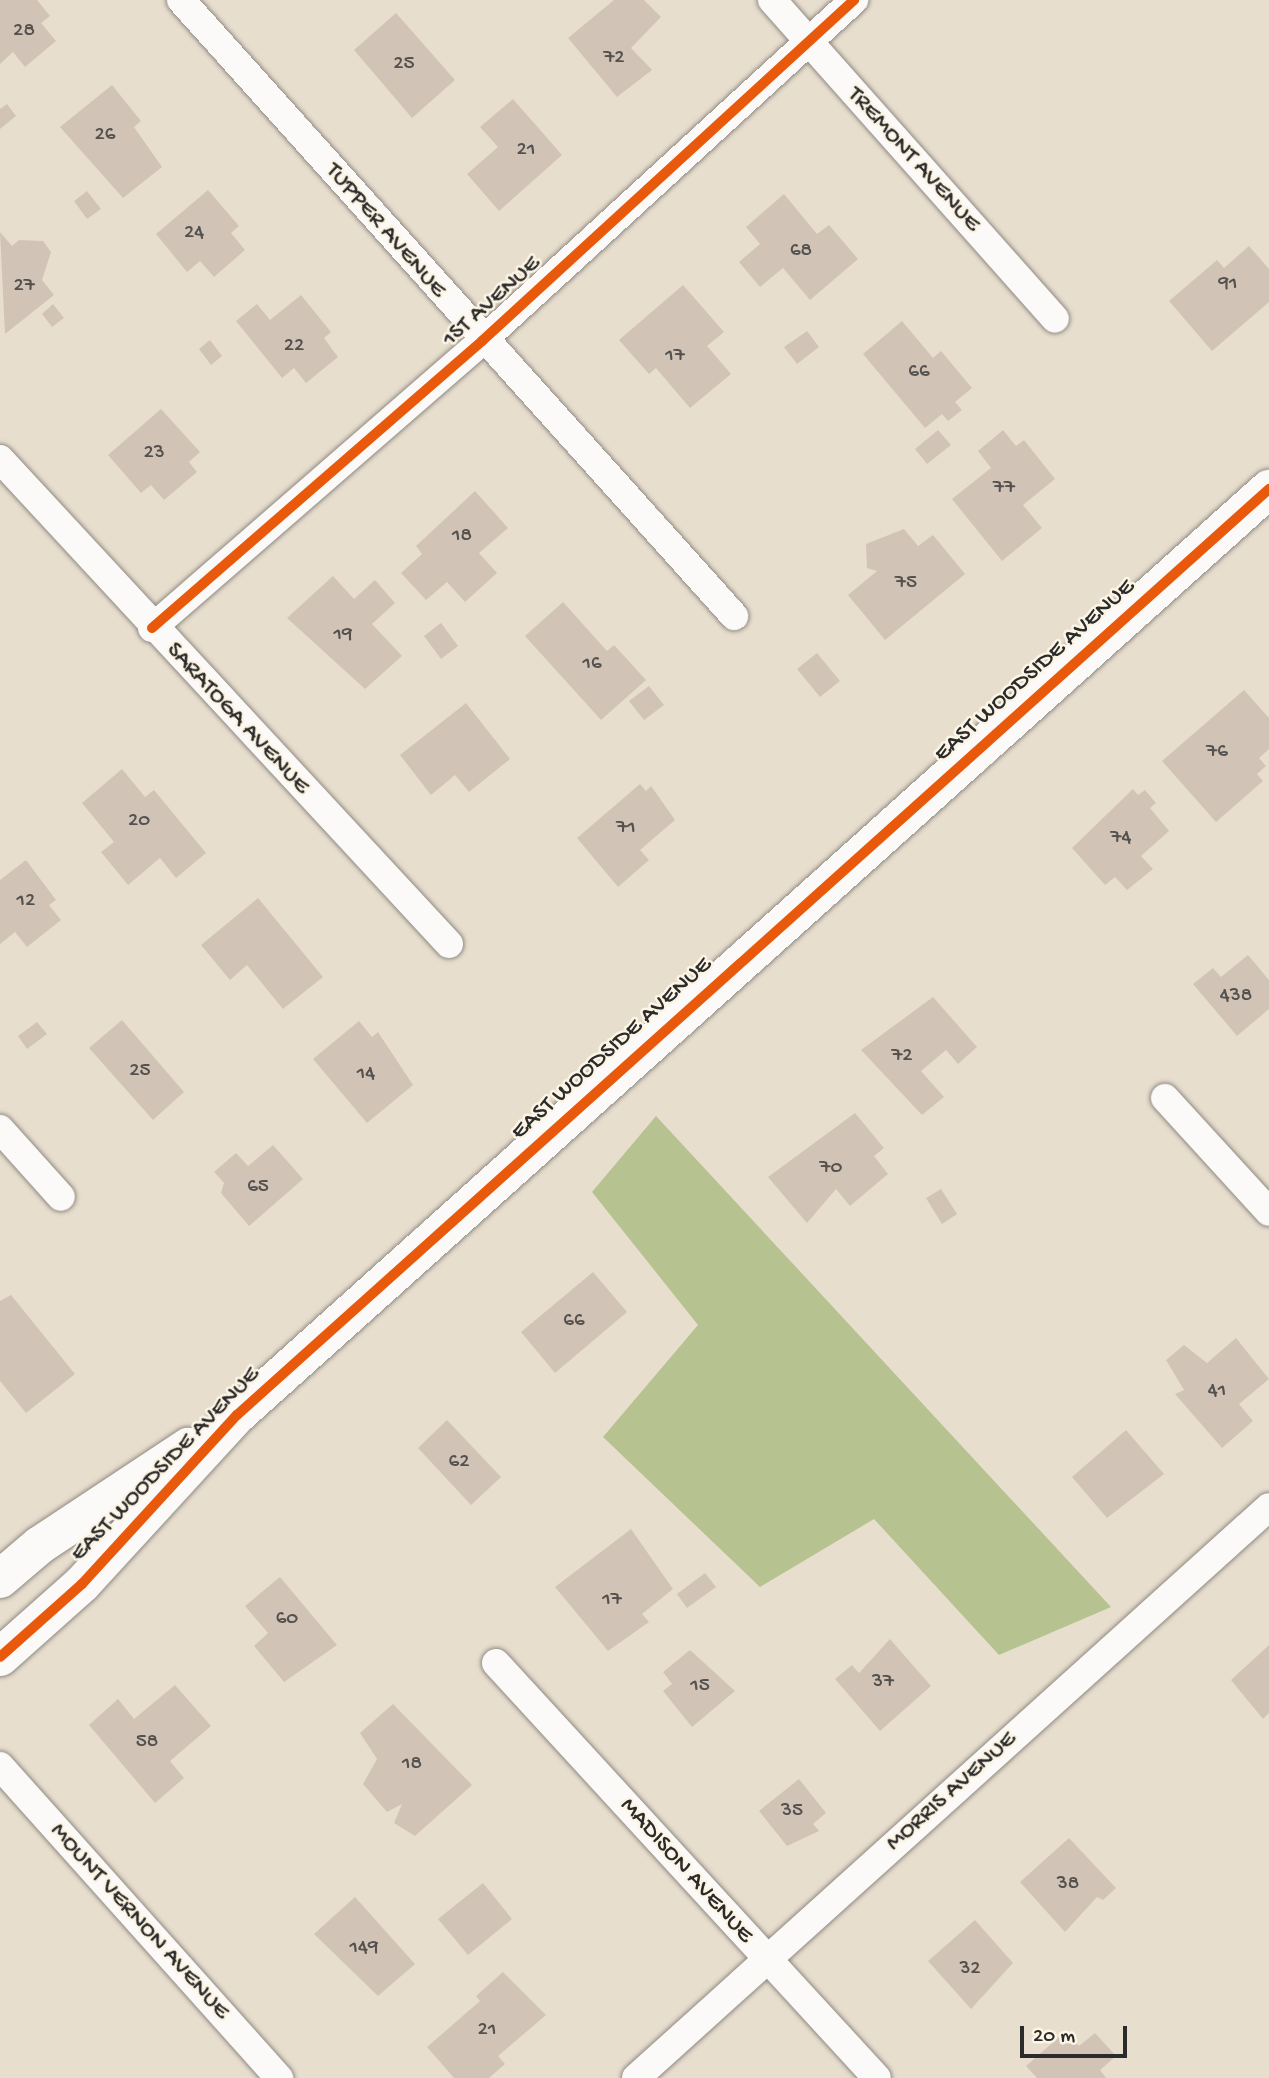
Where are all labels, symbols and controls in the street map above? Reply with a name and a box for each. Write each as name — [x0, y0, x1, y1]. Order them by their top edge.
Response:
house number: 28 — [13, 19, 35, 45]
house number: 72 — [603, 46, 625, 72]
house number: 25 — [393, 52, 415, 78]
street label: TREMONT AVENUE — [840, 81, 986, 239]
house number: 26 — [95, 123, 115, 149]
house number: 21 — [517, 138, 535, 164]
street label: TUPPER AVENUE — [318, 158, 452, 304]
house number: 24 — [184, 221, 204, 247]
house number: 68 — [790, 239, 812, 265]
street label: 1ST AVENUE — [437, 250, 547, 354]
house number: 91 — [1218, 272, 1238, 298]
house number: 27 — [13, 274, 35, 300]
house number: 22 — [284, 334, 304, 360]
house number: 17 — [665, 344, 685, 370]
house number: 66 — [908, 360, 930, 386]
house number: 23 — [143, 441, 165, 467]
house number: 77 — [993, 476, 1015, 502]
house number: 18 — [452, 524, 472, 550]
house number: 75 — [895, 571, 917, 597]
street label: EAST WOODSIDE AVENUE — [929, 573, 1141, 769]
house number: 19 — [333, 623, 353, 649]
street label: SARATOGA AVENUE — [159, 637, 315, 801]
house number: 16 — [582, 652, 602, 678]
house number: 76 — [1206, 740, 1228, 766]
house number: 20 — [128, 809, 150, 835]
house number: 71 — [616, 816, 636, 842]
house number: 74 — [1111, 826, 1131, 852]
house number: 12 — [17, 889, 35, 915]
street label: EAST WOODSIDE AVENUE — [506, 951, 718, 1147]
house number: 438 — [1220, 984, 1252, 1010]
house number: 72 — [891, 1044, 913, 1070]
house number: 25 — [129, 1059, 151, 1085]
house number: 14 — [357, 1062, 375, 1088]
house number: 70 — [820, 1156, 842, 1182]
house number: 65 — [247, 1175, 269, 1201]
house number: 66 — [563, 1309, 585, 1335]
street label: EAST WOODSIDE AVENUE — [65, 1361, 267, 1569]
house number: 41 — [1208, 1379, 1226, 1405]
house number: 62 — [449, 1450, 469, 1476]
house number: 17 — [602, 1588, 622, 1614]
house number: 60 — [276, 1607, 298, 1633]
house number: 37 — [872, 1670, 894, 1696]
house number: 15 — [690, 1674, 710, 1700]
street label: MORRIS AVENUE — [881, 1726, 1023, 1858]
house number: 58 — [136, 1730, 158, 1756]
house number: 18 — [402, 1752, 422, 1778]
street label: MADISON AVENUE — [613, 1792, 759, 1950]
house number: 35 — [781, 1799, 803, 1825]
street label: MOUNT VERNON AVENUE — [43, 1818, 235, 2026]
house number: 38 — [1057, 1872, 1079, 1898]
house number: 149 — [350, 1936, 378, 1962]
house number: 32 — [959, 1957, 981, 1983]
scale bar — [1024, 2011, 1131, 2056]
house number: 21 — [478, 2018, 496, 2044]
text: 20 m — [1033, 2025, 1075, 2050]

